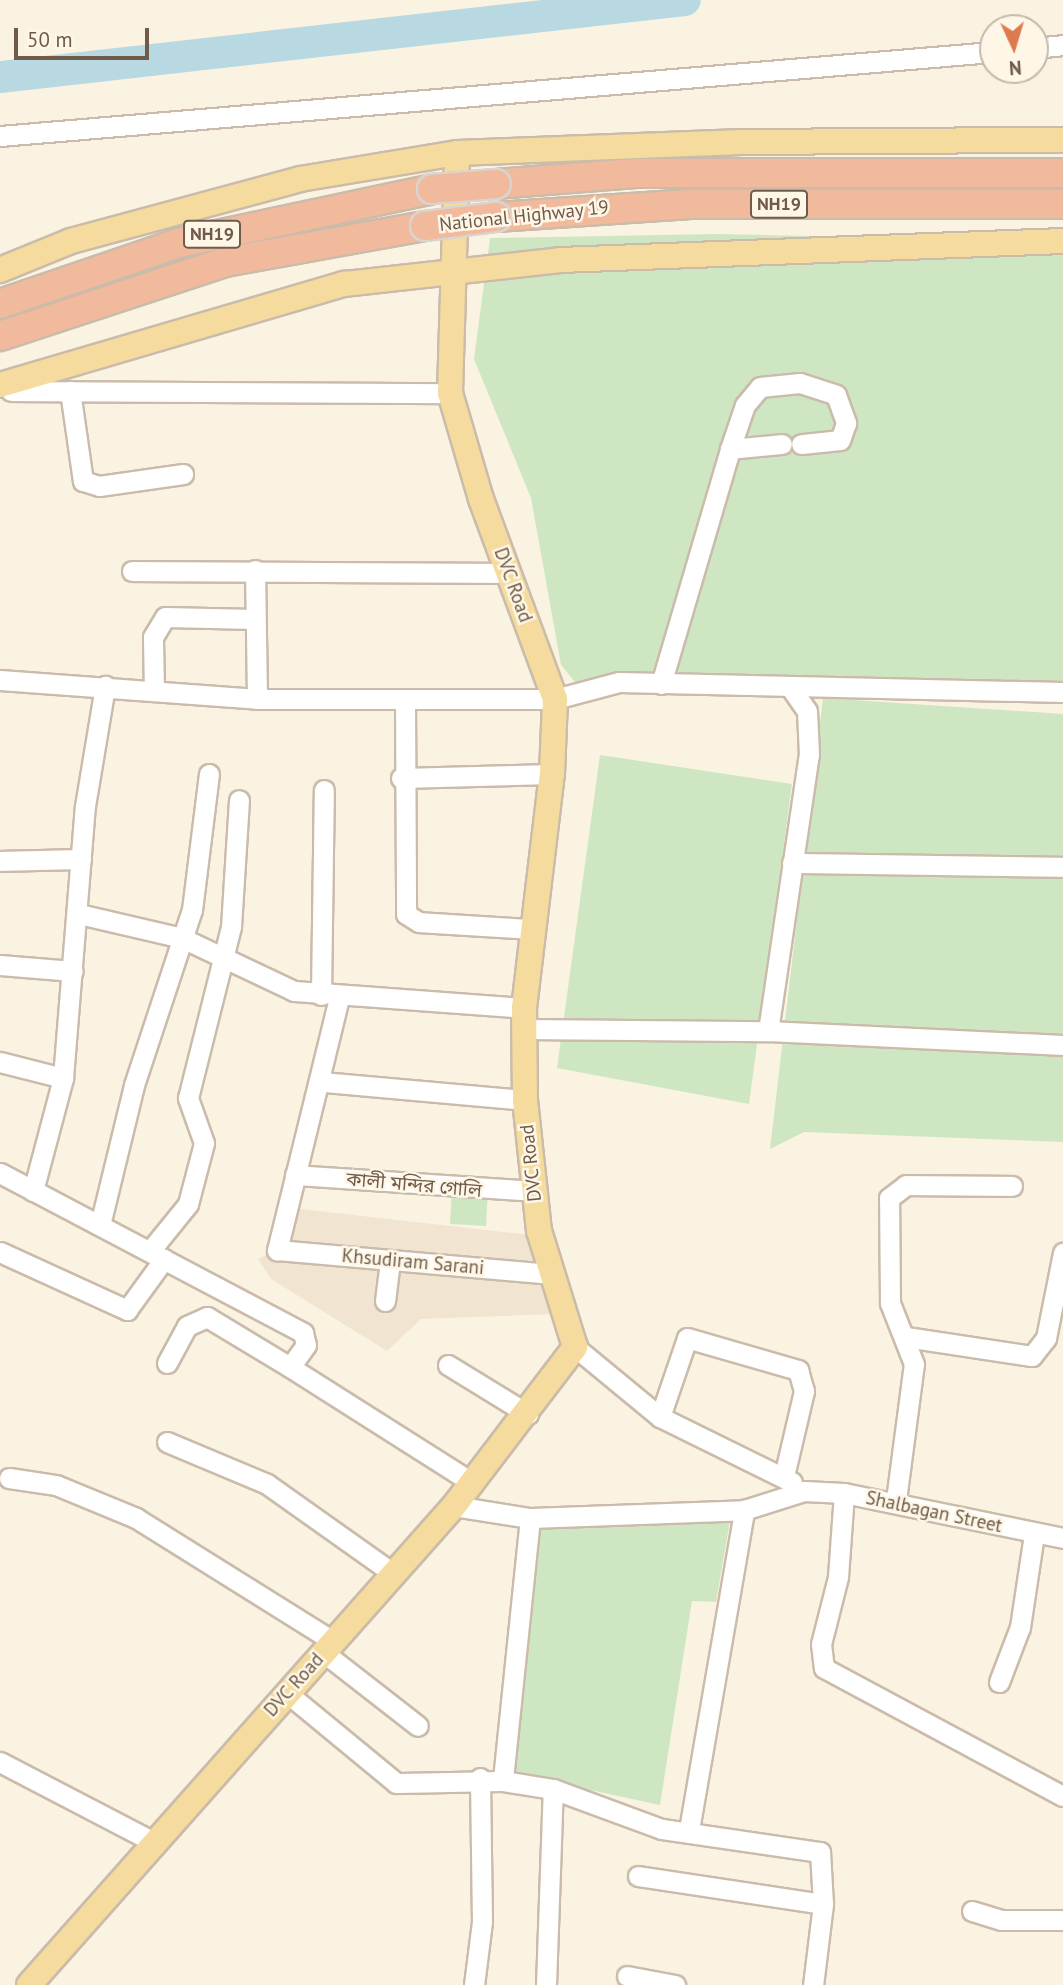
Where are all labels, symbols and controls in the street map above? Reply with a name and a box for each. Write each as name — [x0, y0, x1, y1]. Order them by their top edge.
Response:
scale bar — [18, 14, 152, 58]
north arrow — [979, 14, 1049, 84]
text: 50 m — [27, 26, 73, 53]
text: N — [1008, 56, 1022, 80]
road number: NH19 — [749, 190, 809, 218]
street label: National Highway 19 — [438, 196, 610, 236]
road number: NH19 — [182, 220, 242, 248]
street label: DVC Road — [489, 544, 537, 626]
street label: DVC Road — [516, 1123, 546, 1203]
street label: কালী মন্দির গোলি — [345, 1168, 483, 1202]
street label: Khsudiram Sarani — [341, 1244, 485, 1280]
street label: Shalbagan Street — [864, 1486, 1004, 1538]
street label: DVC Road — [259, 1648, 329, 1722]

